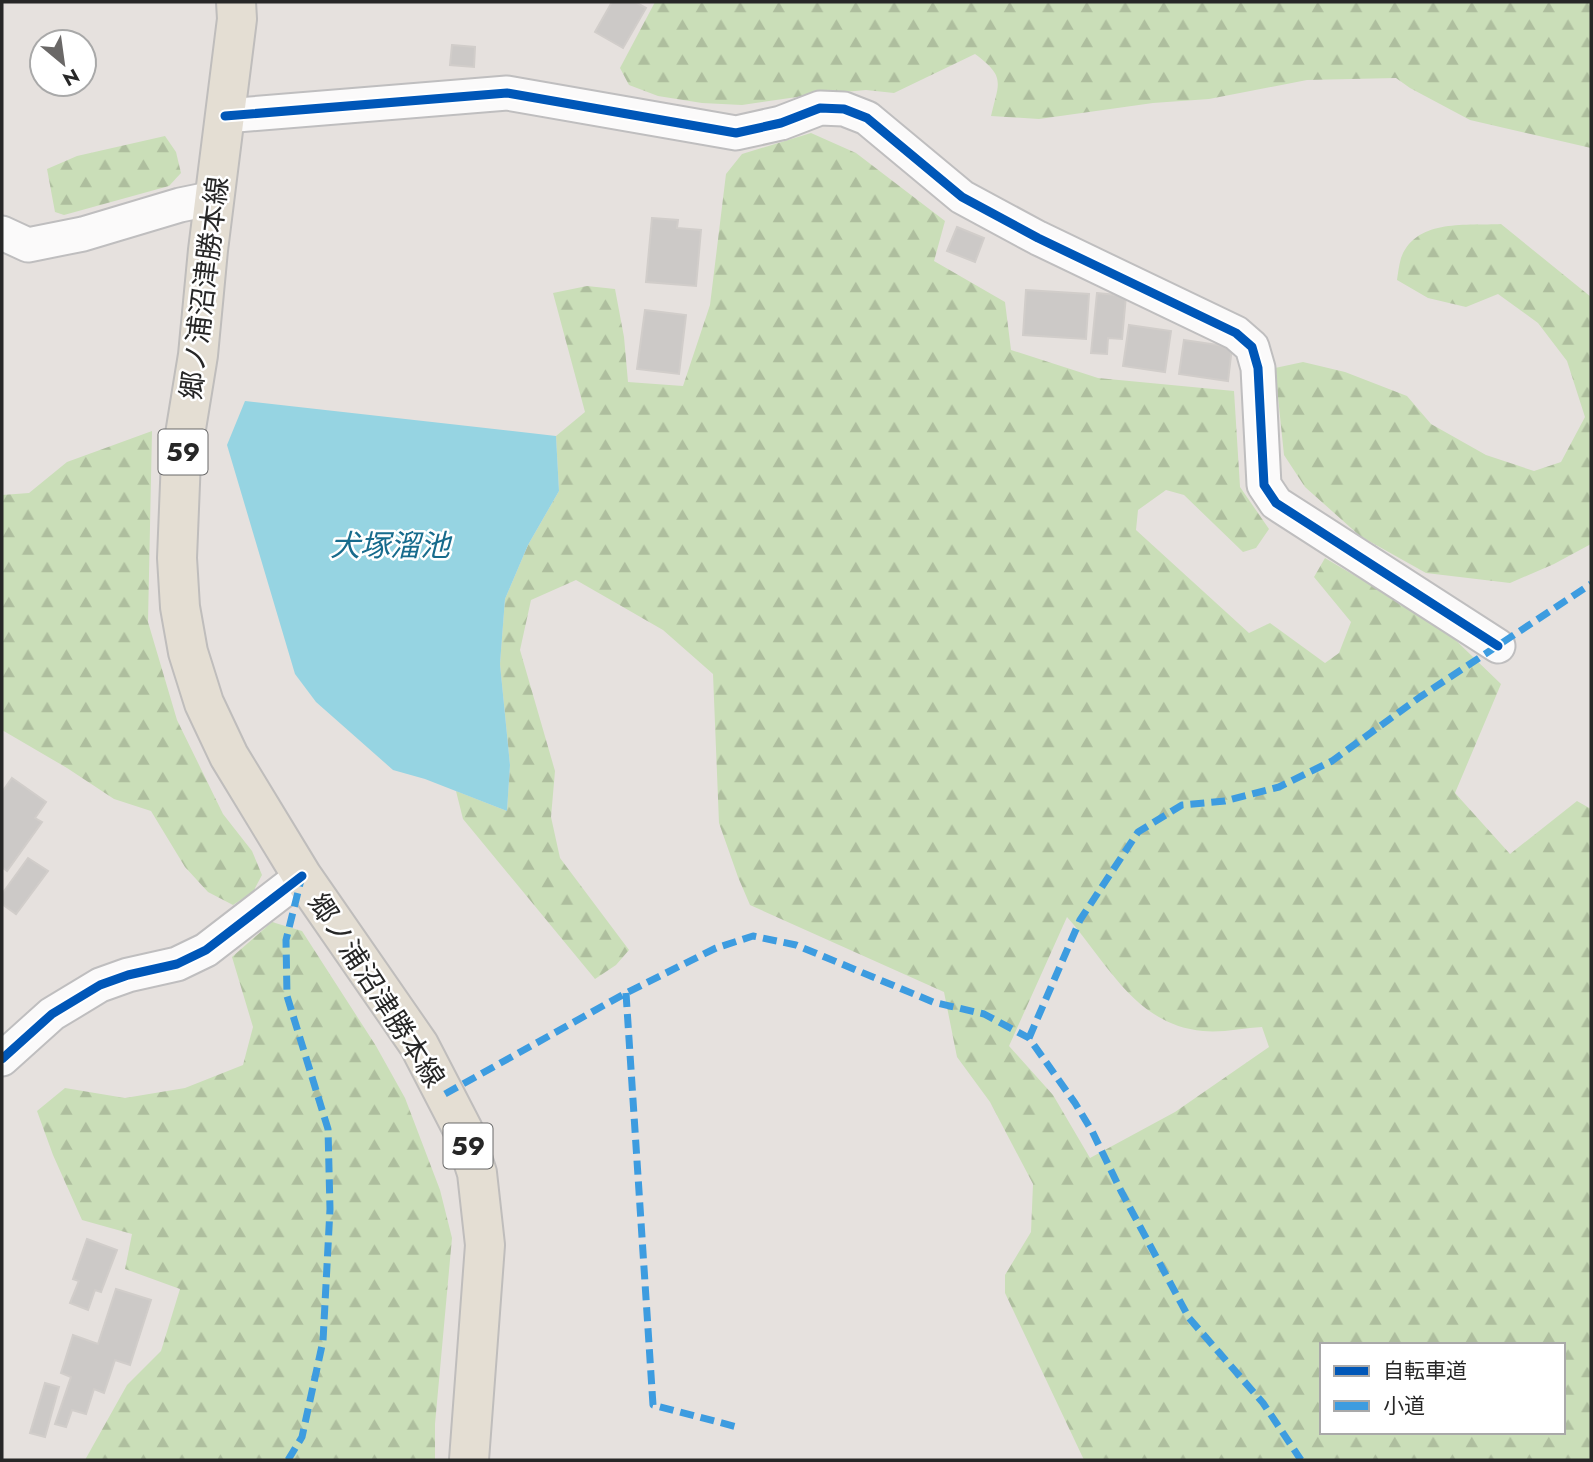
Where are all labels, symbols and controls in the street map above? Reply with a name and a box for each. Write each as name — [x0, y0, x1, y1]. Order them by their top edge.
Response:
north arrow — [28, 28, 98, 98]
text: N — [58, 62, 84, 93]
street label: 郷ノ浦沼津勝本線 — [170, 174, 238, 402]
road number: 59 — [158, 430, 208, 474]
water label: 犬塚溜池 — [330, 524, 453, 567]
street label: 郷ノ浦沼津勝本線 — [298, 885, 455, 1095]
road number: 59 — [444, 1124, 492, 1168]
legend — [1320, 1343, 1565, 1434]
text: 自転車道 — [1383, 1356, 1467, 1386]
text: 小道 — [1383, 1391, 1425, 1421]

